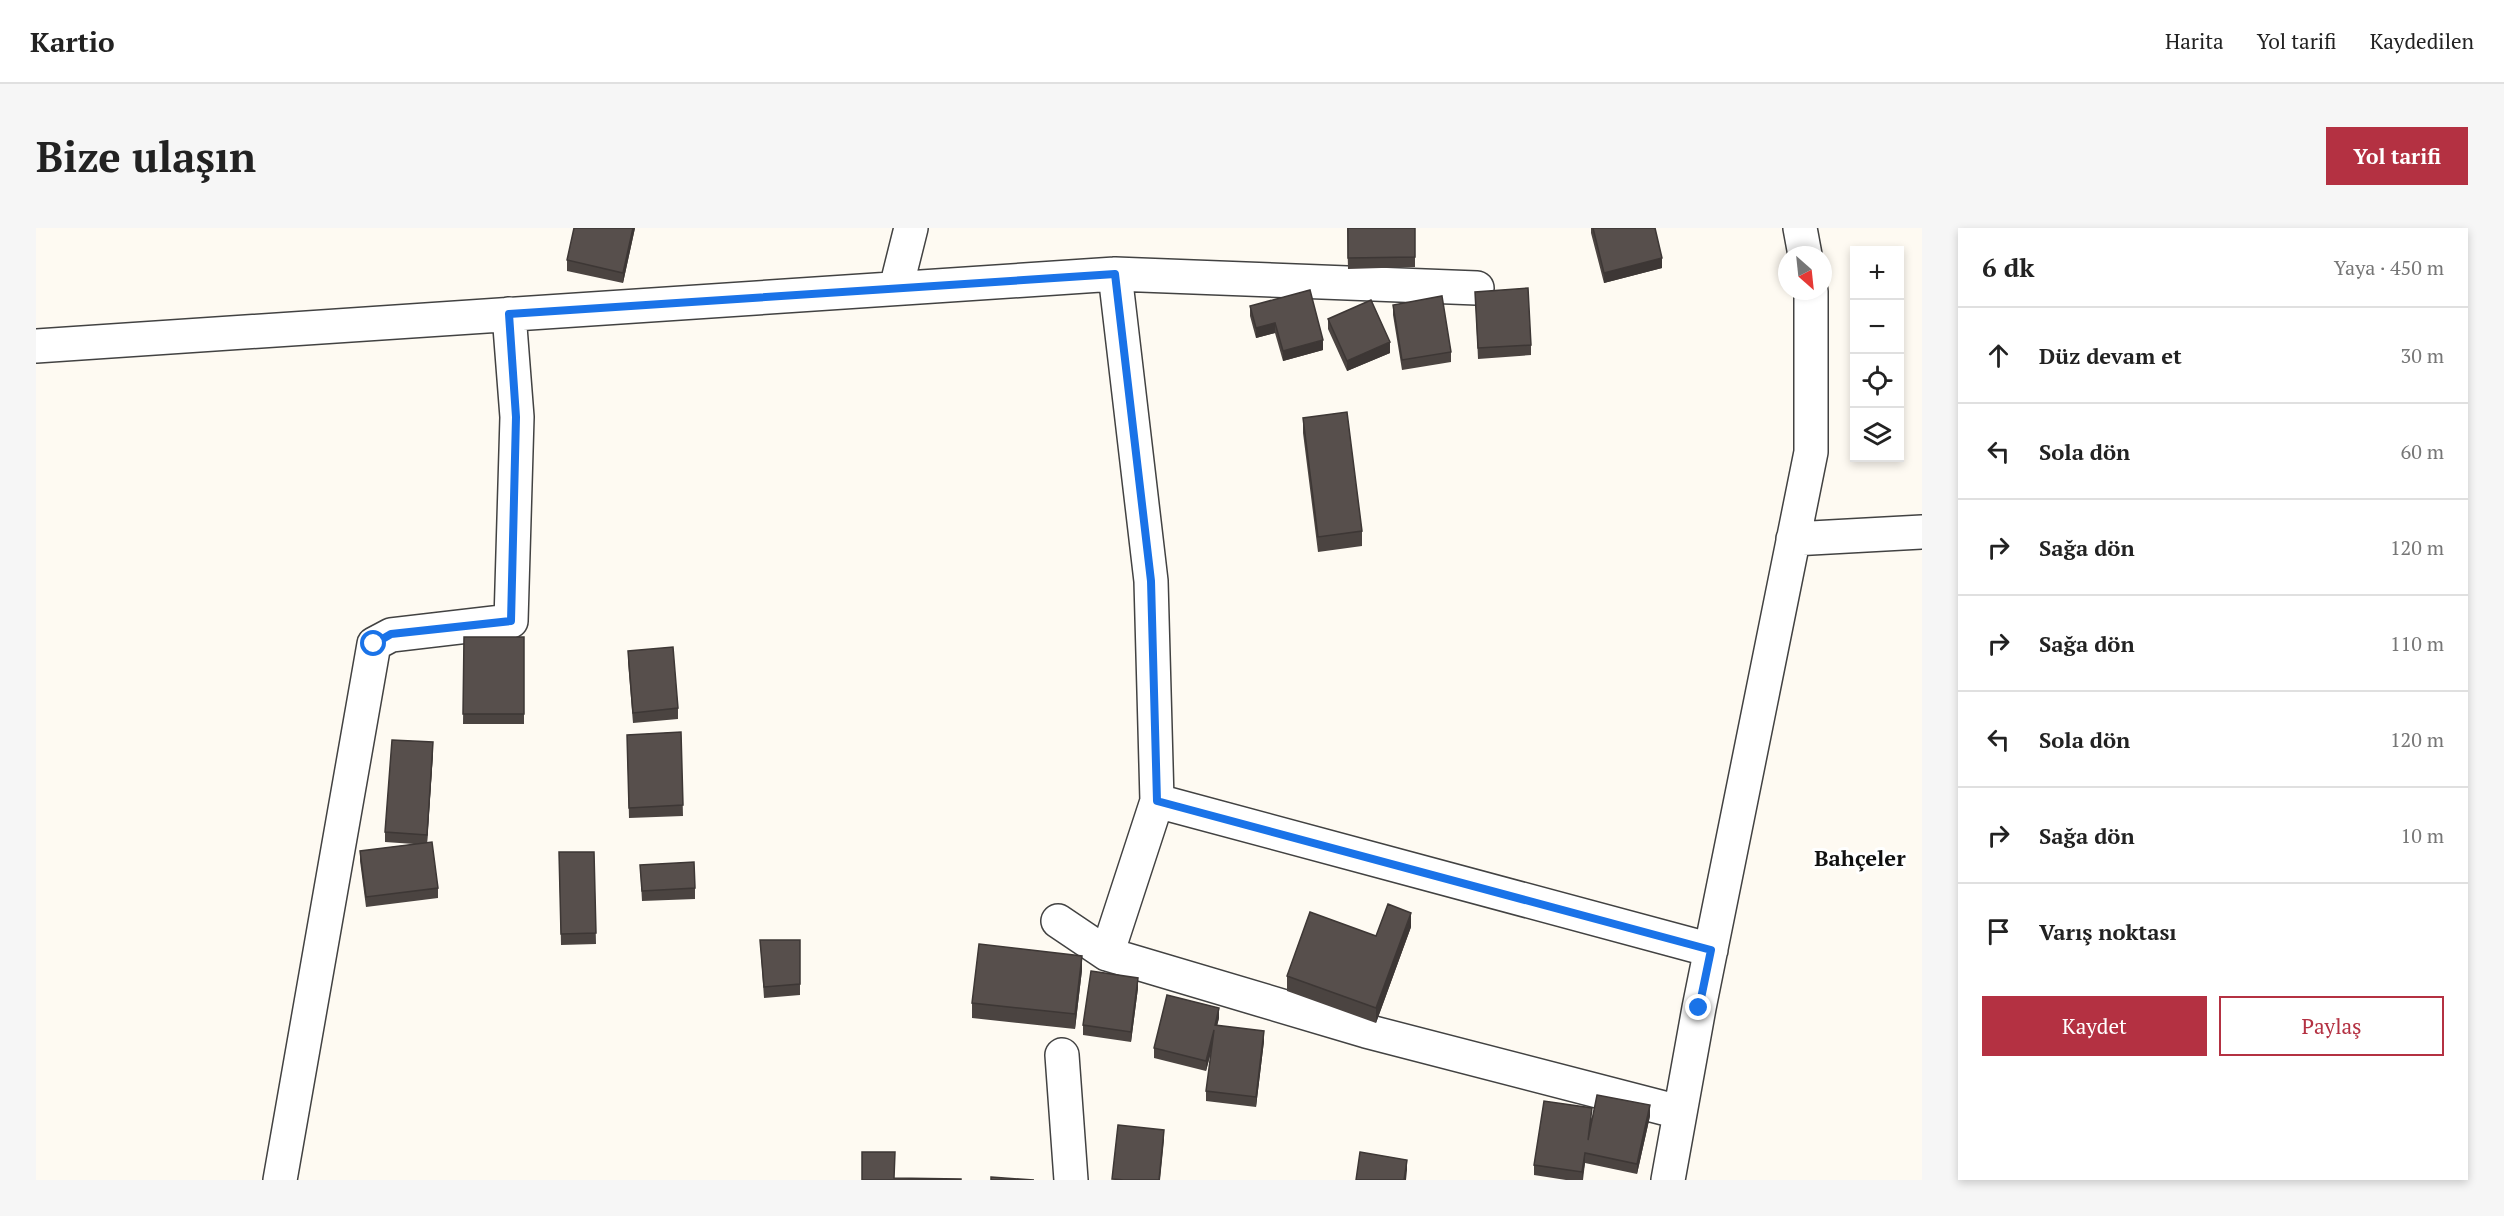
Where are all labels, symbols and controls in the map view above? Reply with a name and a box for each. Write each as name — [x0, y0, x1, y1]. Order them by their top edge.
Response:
text: Kartio — [30, 23, 115, 60]
text: Harita — [2165, 27, 2224, 55]
text: Yol tarifi — [2257, 27, 2337, 55]
text: Kaydedilen — [2370, 27, 2474, 55]
button: Yol tarifi — [2326, 127, 2468, 185]
text: Bize ulaşın — [36, 128, 256, 184]
north arrow — [1778, 246, 1832, 300]
map controls — [1850, 246, 1904, 462]
button: + — [1850, 246, 1904, 300]
text: 6 dk — [1982, 250, 2034, 284]
text: Yaya · 450 m — [2334, 254, 2444, 281]
button: − — [1850, 300, 1904, 354]
icon: ahead — [1982, 339, 2015, 372]
text: Düz devam et — [2039, 341, 2182, 370]
text: 30 m — [2401, 342, 2444, 369]
button: locate — [1850, 354, 1904, 408]
button: layers — [1850, 408, 1904, 462]
icon: left — [1982, 435, 2015, 468]
text: Sola dön — [2039, 437, 2130, 466]
text: 60 m — [2401, 438, 2444, 465]
icon: right — [1982, 531, 2015, 564]
text: Sağa dön — [2039, 533, 2135, 562]
text: 120 m — [2390, 534, 2444, 561]
icon: right — [1982, 627, 2015, 660]
text: Sağa dön — [2039, 629, 2135, 658]
route start — [360, 630, 386, 656]
text: 110 m — [2390, 630, 2444, 657]
icon: left — [1982, 723, 2015, 756]
text: Sola dön — [2039, 725, 2130, 754]
text: 120 m — [2390, 726, 2444, 753]
icon: right — [1982, 819, 2015, 852]
text: Sağa dön — [2039, 821, 2135, 850]
text: 10 m — [2401, 822, 2444, 849]
district label: Bahçeler — [1814, 843, 1906, 872]
icon: arrive — [1982, 915, 2015, 948]
text: Varış noktası — [2039, 917, 2177, 946]
route end — [1685, 994, 1711, 1020]
button: Kaydet — [1982, 996, 2207, 1056]
button: Paylaş — [2219, 996, 2444, 1056]

